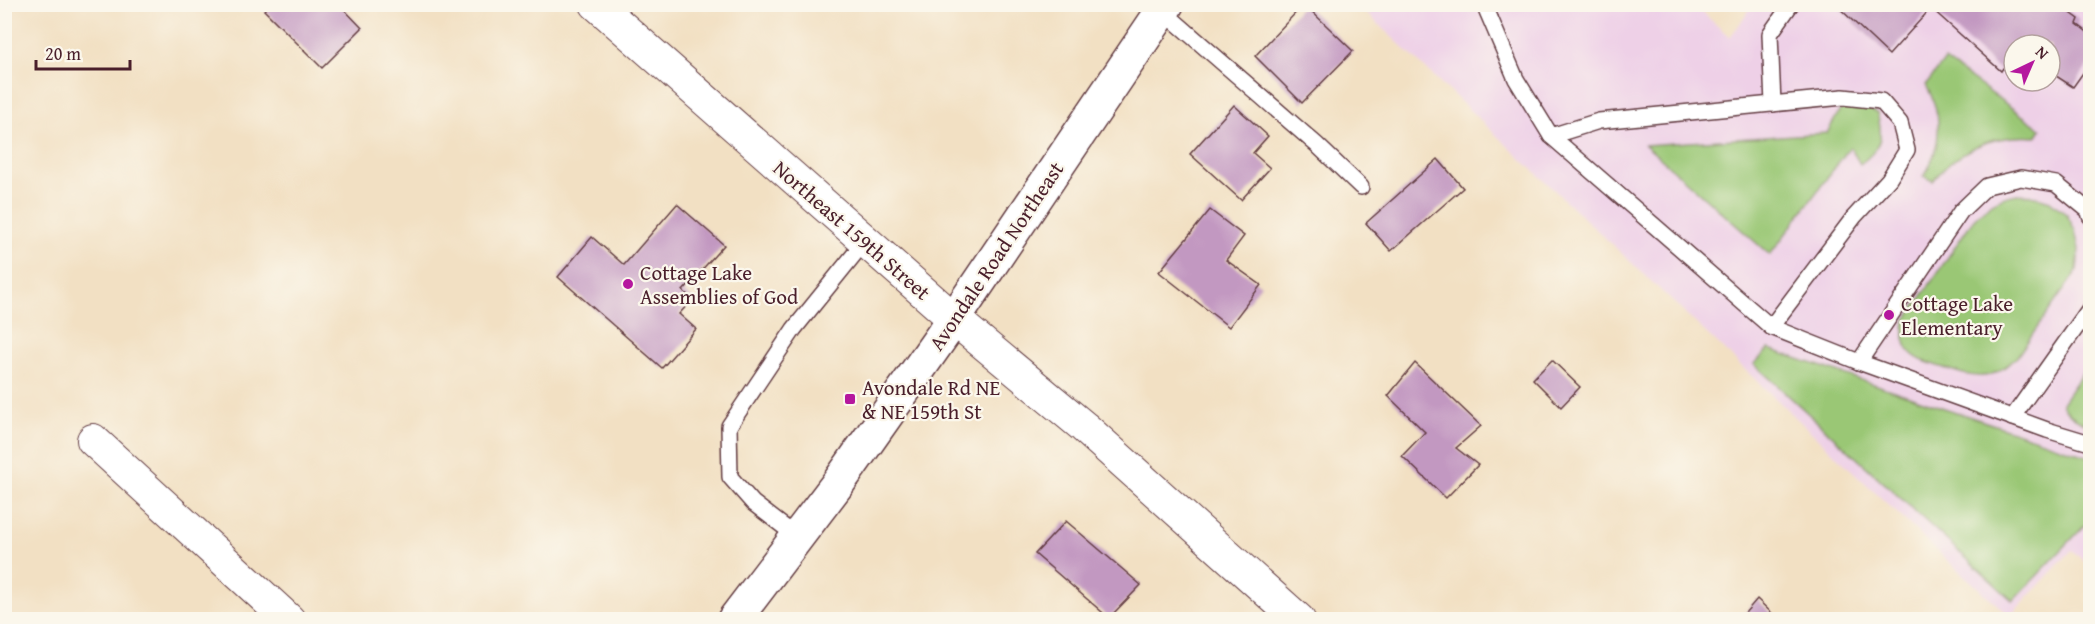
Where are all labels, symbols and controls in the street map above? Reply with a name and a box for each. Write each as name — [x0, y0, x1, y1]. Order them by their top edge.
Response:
scale bar — [36, 33, 130, 71]
north arrow — [2002, 33, 2062, 93]
text: 20 m — [45, 40, 81, 67]
text: N — [2030, 40, 2055, 65]
street label: Northeast 159th Street — [766, 153, 938, 308]
street label: Avondale Road Northeast — [921, 155, 1071, 357]
place label: Cottage Lake Assemblies of God — [640, 257, 799, 312]
marker: Cottage Lake Assemblies of God — [621, 277, 635, 291]
place label: Cottage Lake Elementary — [1901, 288, 2013, 343]
marker: Cottage Lake Elementary — [1882, 308, 1896, 322]
place label: Avondale Rd NE & NE 159th St — [862, 372, 1000, 427]
marker: Avondale Rd NE & NE 159th St — [843, 392, 857, 406]

